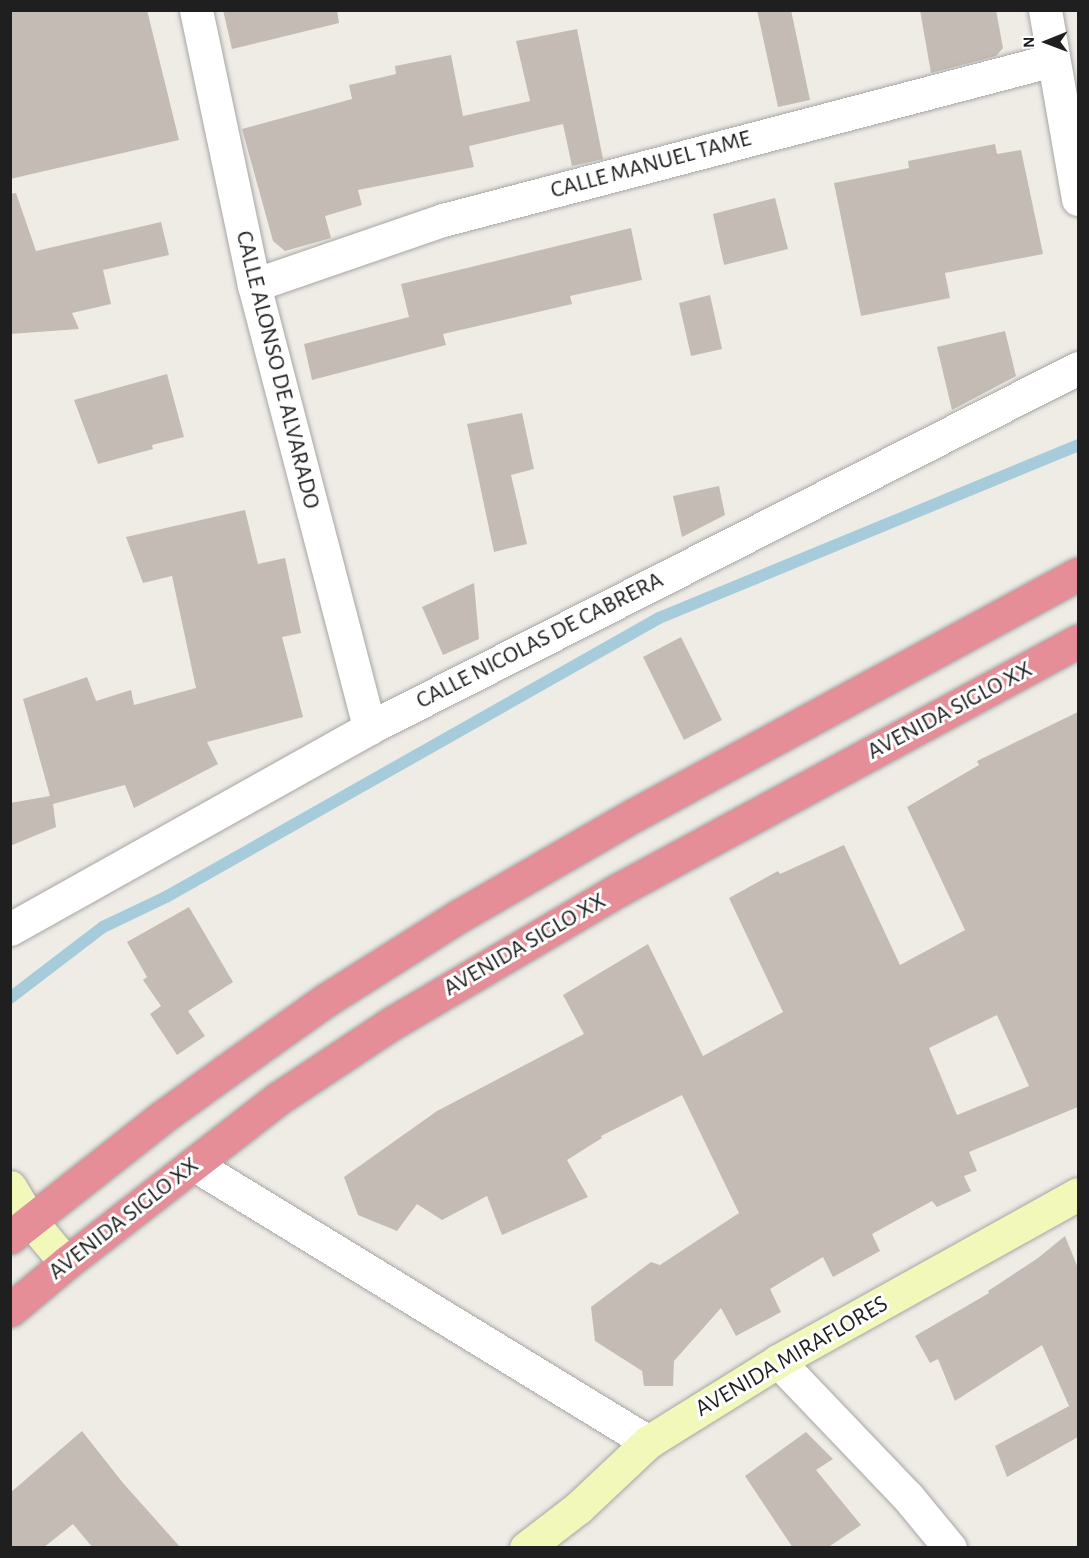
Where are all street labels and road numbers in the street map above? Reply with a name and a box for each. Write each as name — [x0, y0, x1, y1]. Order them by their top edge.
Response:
street label: CALLE MANUEL TAME — [548, 124, 754, 206]
street label: CALLE ALONSO DE ALVARADO — [228, 228, 326, 512]
street label: CALLE NICOLAS DE CABRERA — [412, 566, 668, 716]
street label: AVENIDA SIGLO XX — [863, 655, 1037, 767]
street label: AVENIDA SIGLO XX — [439, 887, 611, 1003]
street label: AVENIDA SIGLO XX — [43, 1151, 205, 1287]
street label: AVENIDA MIRAFLORES — [690, 1290, 894, 1424]

